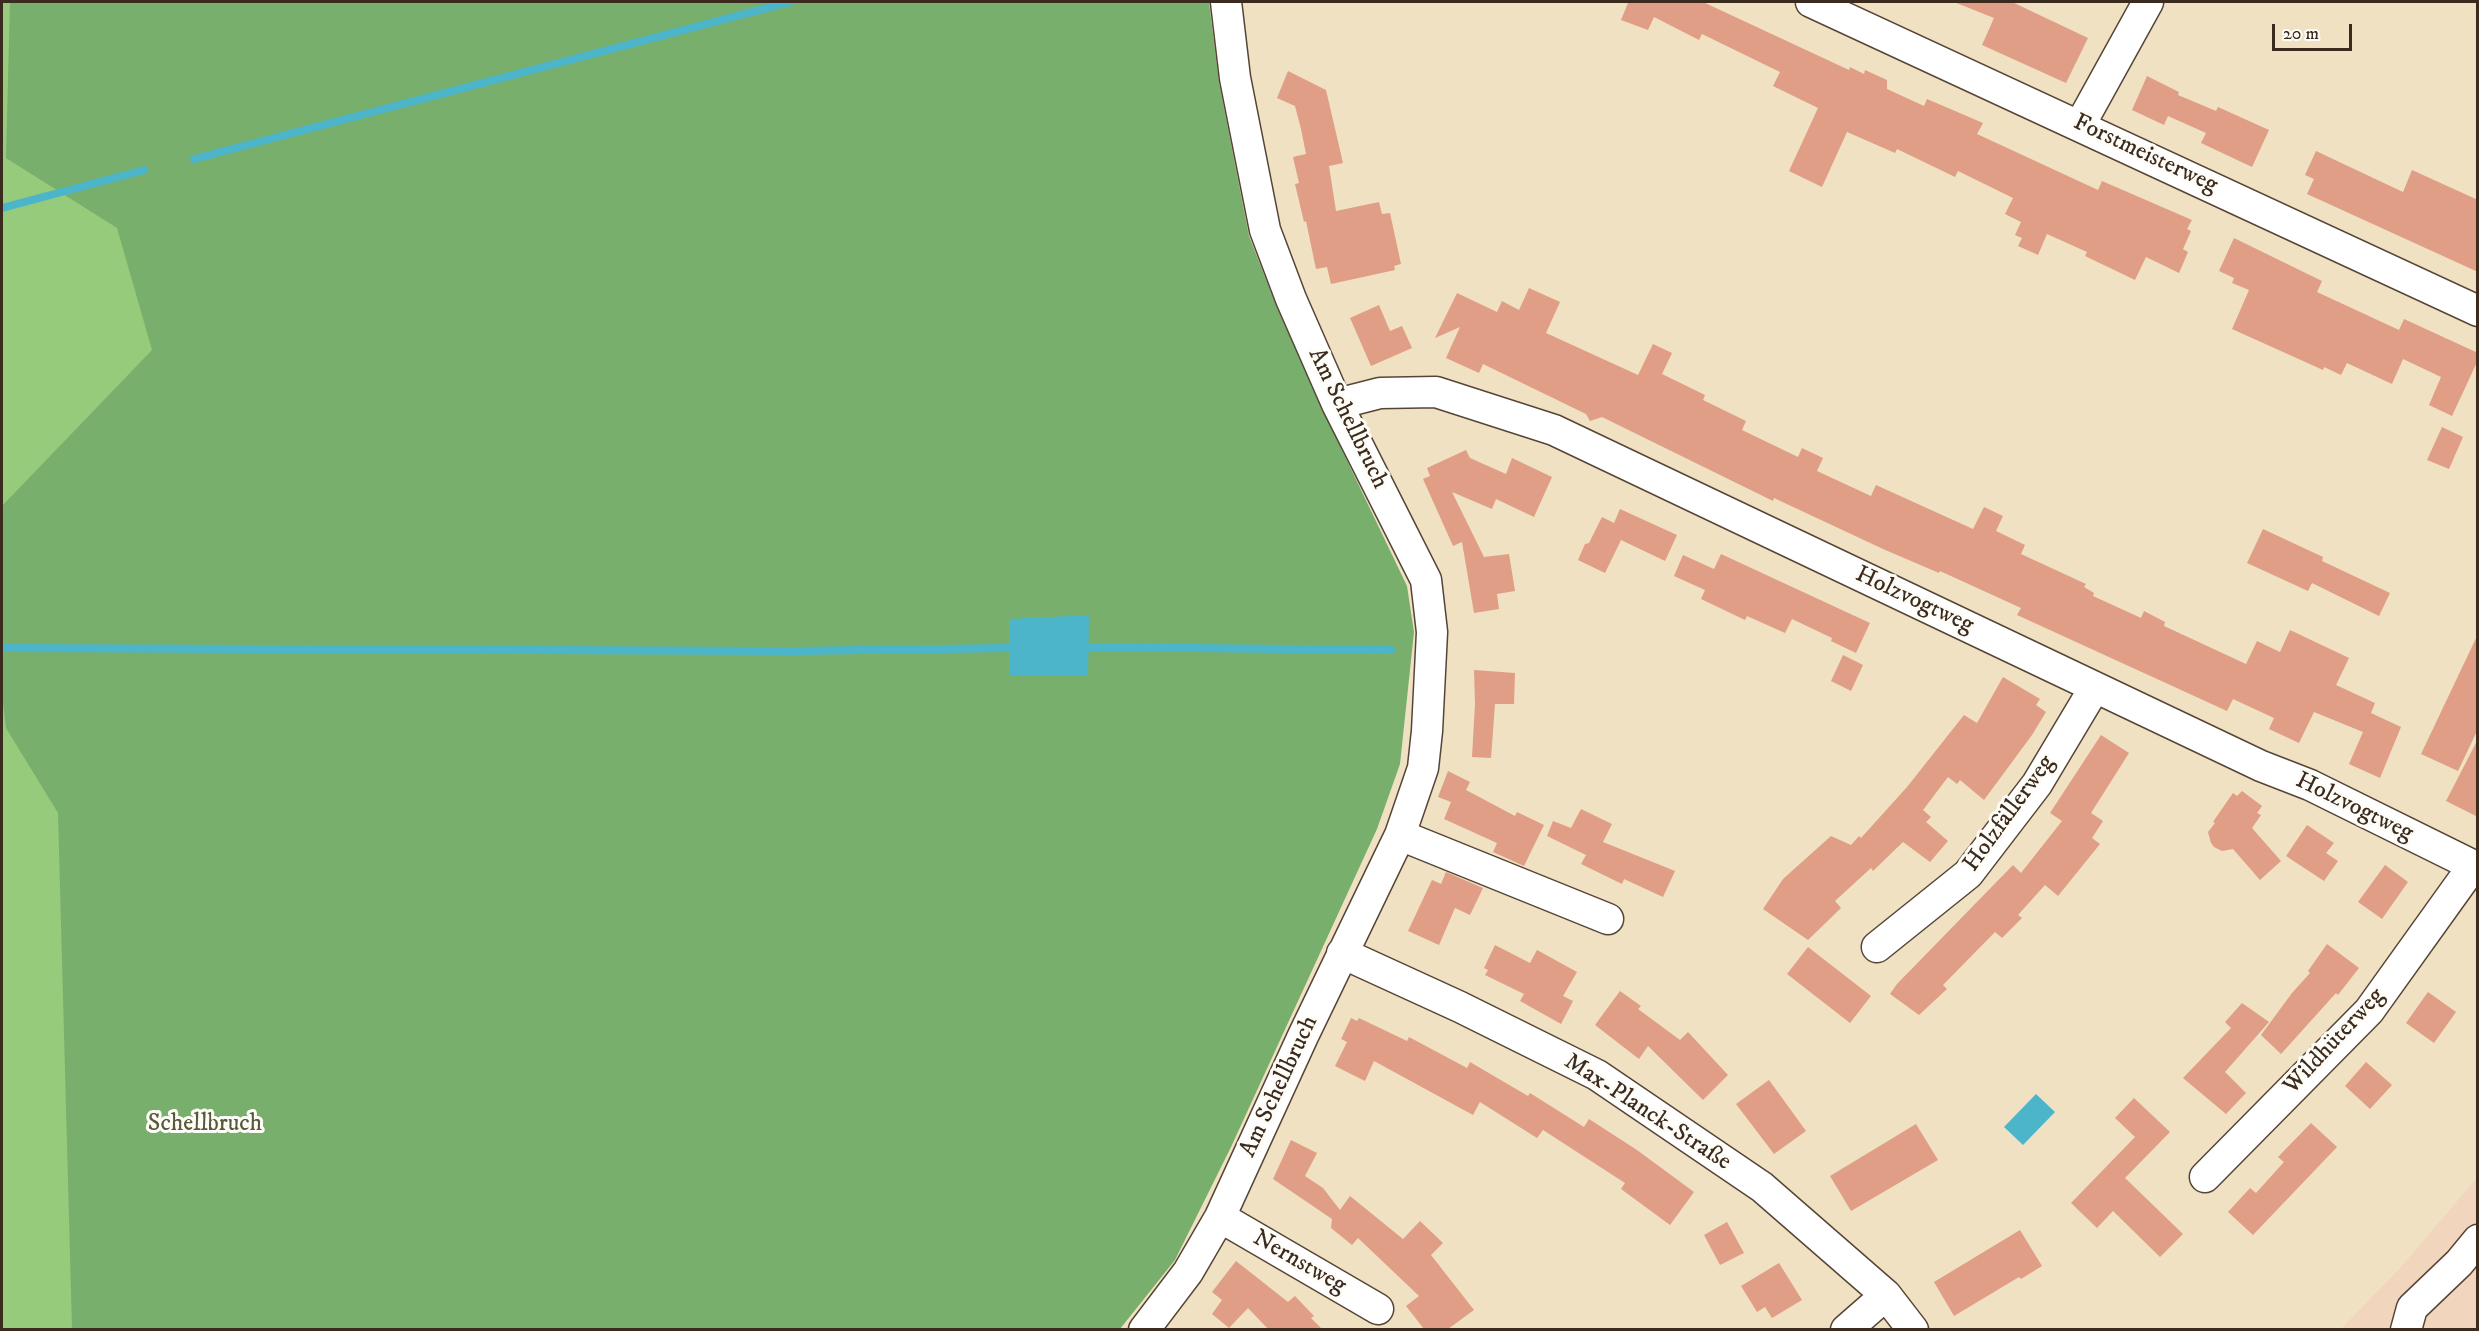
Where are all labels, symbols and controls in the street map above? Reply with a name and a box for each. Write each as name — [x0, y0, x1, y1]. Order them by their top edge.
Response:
scale bar — [2275, 12, 2354, 50]
text: 20 m — [2283, 23, 2319, 45]
street label: Forstmeisterweg — [2068, 109, 2222, 201]
street label: Am Schellbruch — [1301, 344, 1393, 494]
street label: Holzvogtweg — [1850, 561, 1978, 641]
street label: Holzfällerweg — [1958, 750, 2062, 878]
street label: Holzvogtweg — [2290, 767, 2418, 849]
street label: Wildhüterweg — [2278, 983, 2392, 1101]
street label: Am Schellbruch — [1235, 1012, 1325, 1162]
street label: Max-Planck-Straße — [1558, 1048, 1736, 1178]
park label: Schellbruch — [148, 1111, 262, 1139]
street label: Nernstweg — [1247, 1225, 1351, 1301]

